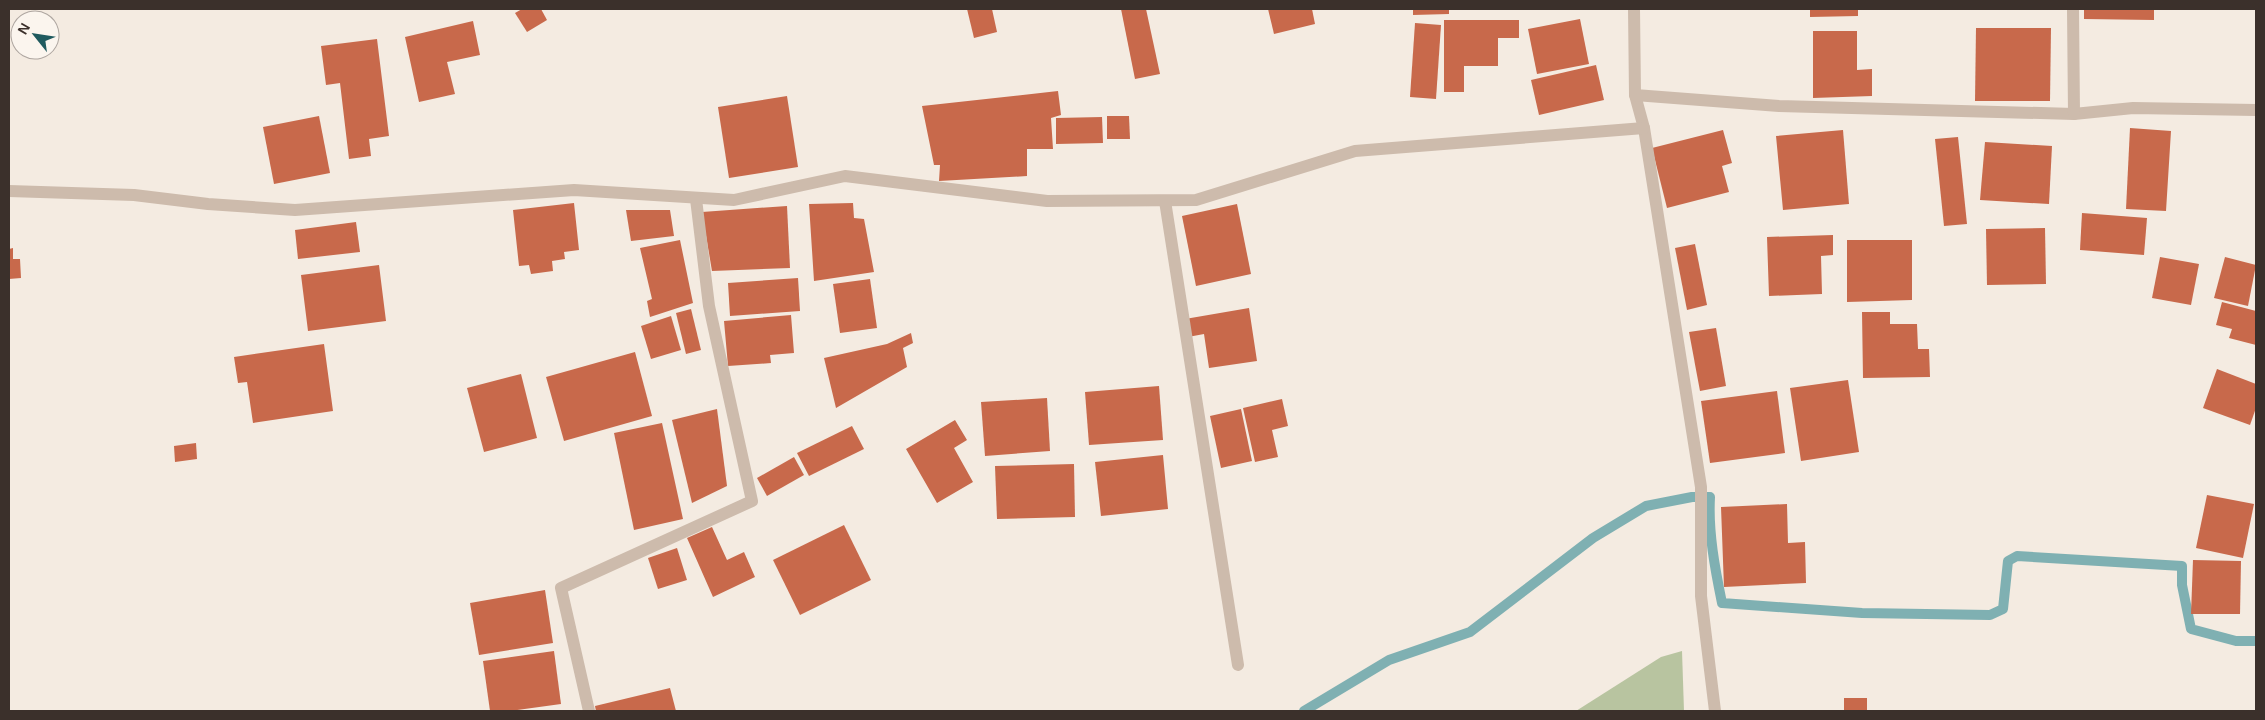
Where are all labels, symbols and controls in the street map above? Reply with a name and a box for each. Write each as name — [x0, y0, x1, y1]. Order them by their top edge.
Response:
north arrow — [10, 10, 60, 60]
text: N — [14, 20, 33, 37]

